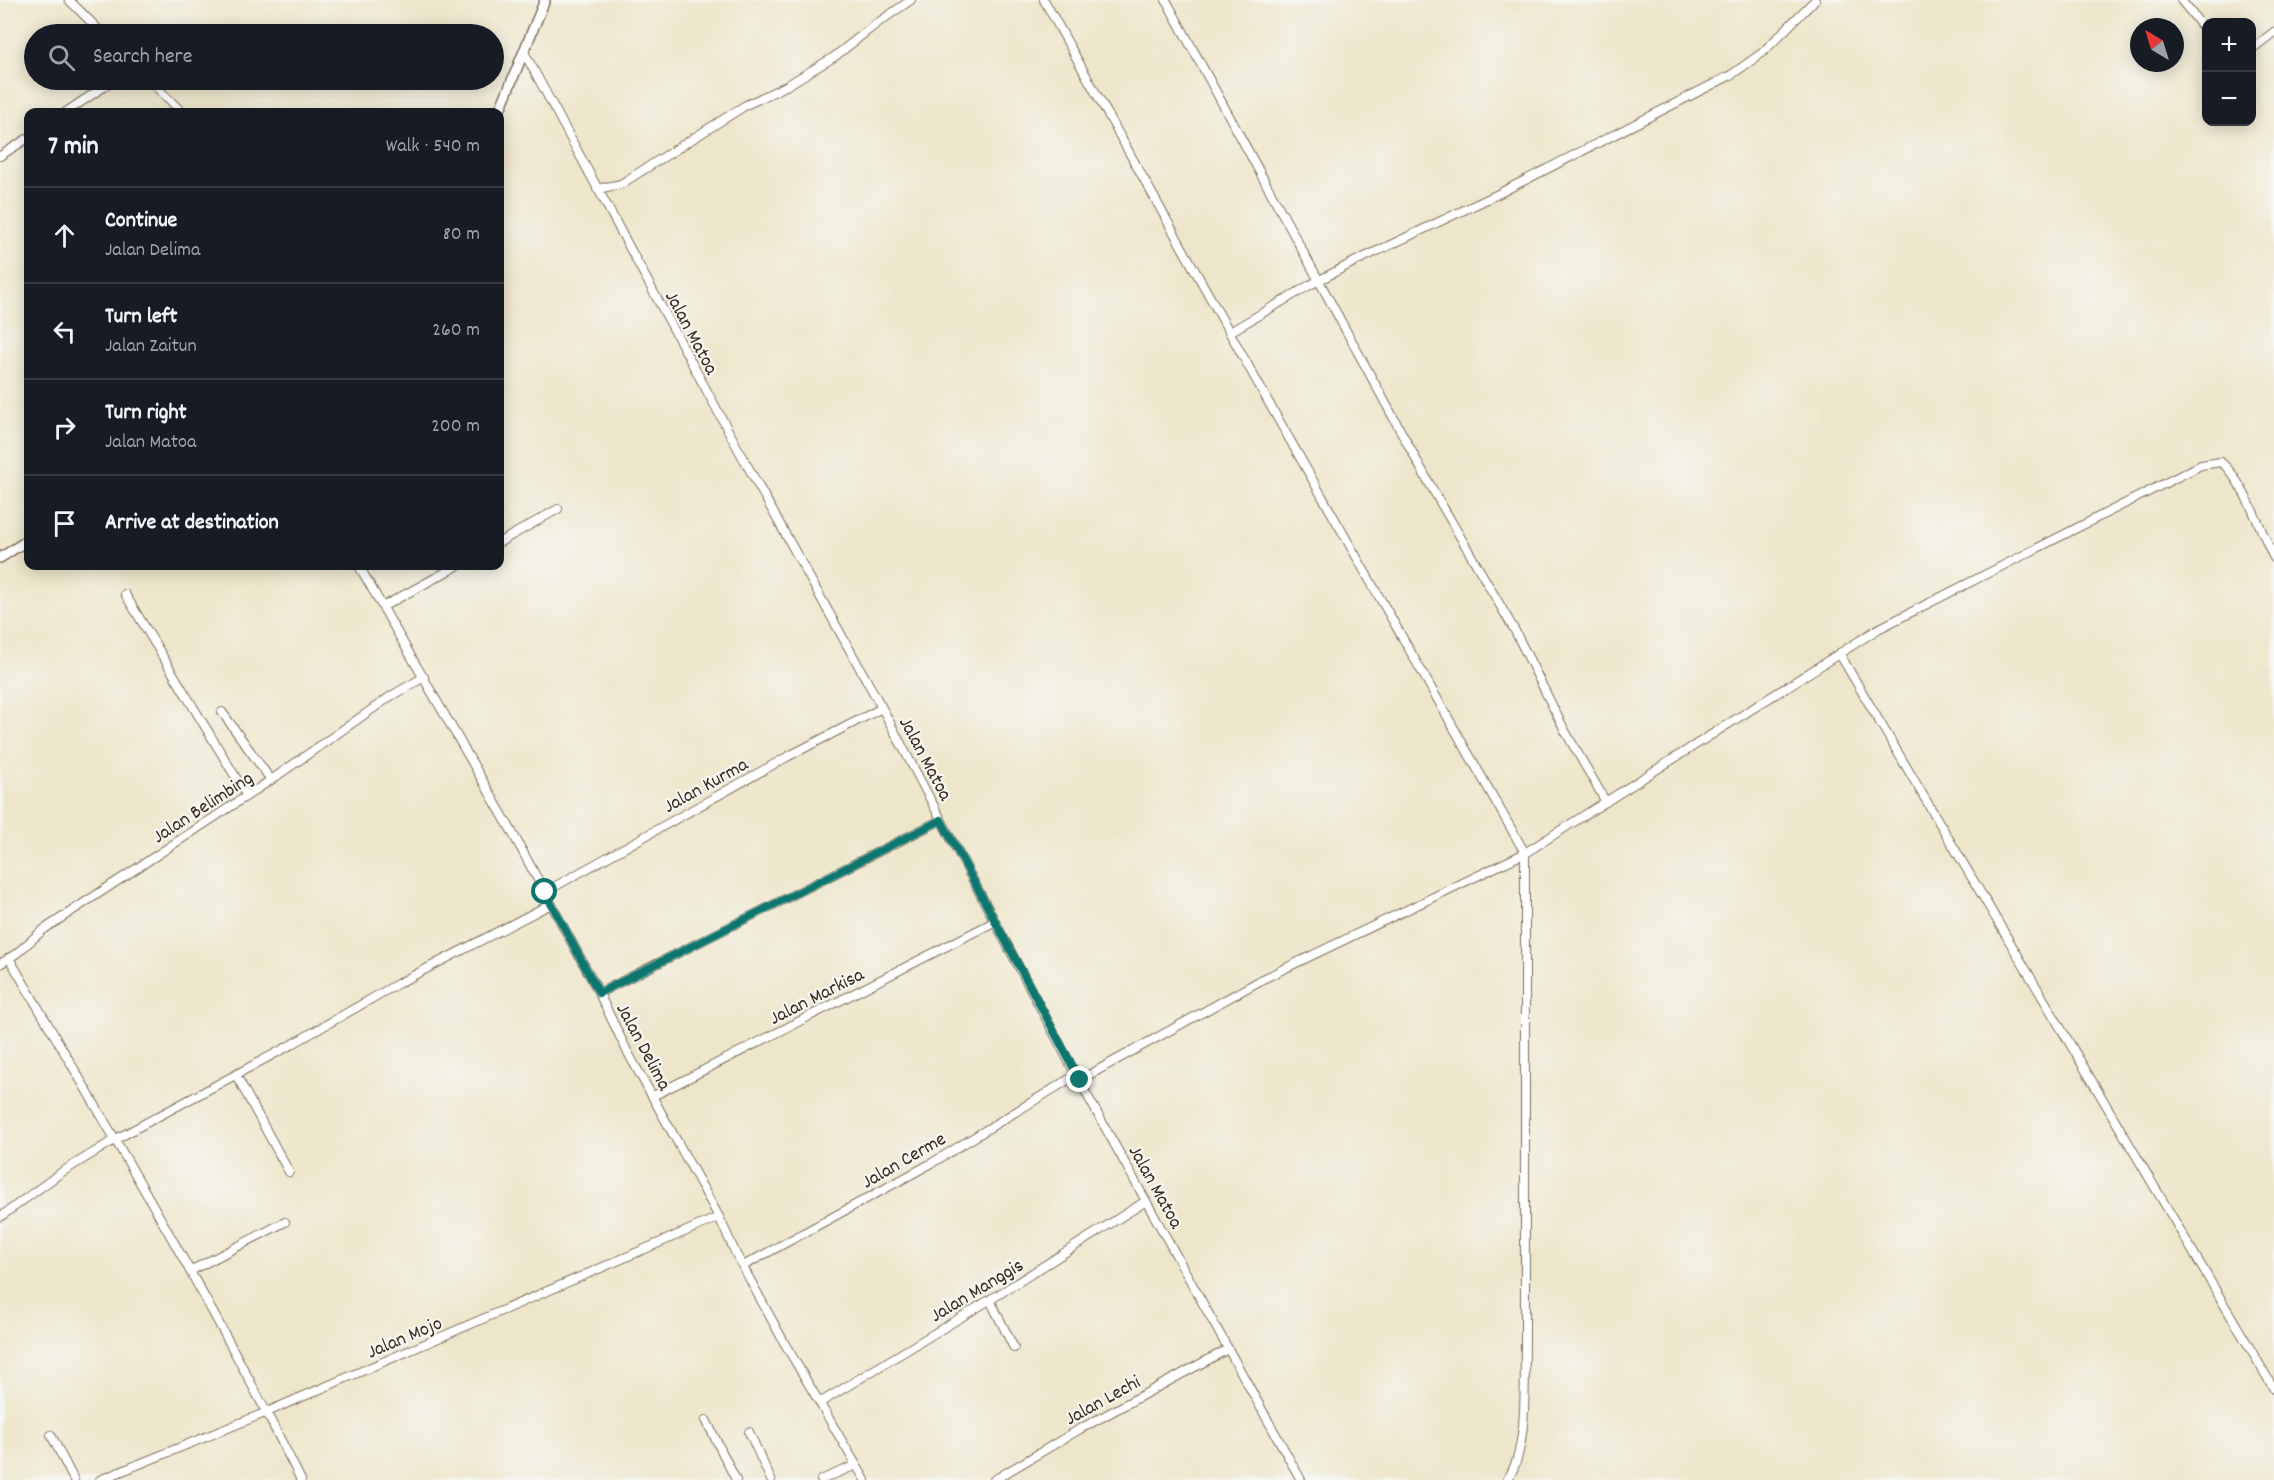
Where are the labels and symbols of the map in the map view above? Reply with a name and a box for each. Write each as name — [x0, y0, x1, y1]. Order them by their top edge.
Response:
north arrow — [2130, 18, 2184, 72]
street label: Jalan Matoa — [657, 286, 724, 381]
street label: Jalan Matoa — [891, 712, 958, 807]
street label: Jalan Kurma — [659, 752, 754, 821]
street label: Jalan Belimbing — [148, 765, 260, 852]
route start — [531, 878, 557, 904]
street label: Jalan Markisa — [765, 962, 870, 1033]
street label: Jalan Delima — [608, 999, 677, 1097]
route end — [1066, 1066, 1092, 1092]
street label: Jalan Cerme — [857, 1126, 952, 1197]
street label: Jalan Matoa — [1120, 1141, 1189, 1235]
street label: Jalan Manggis — [926, 1253, 1030, 1330]
street label: Jalan Mojo — [363, 1310, 447, 1367]
street label: Jalan Lechi — [1061, 1369, 1147, 1434]

